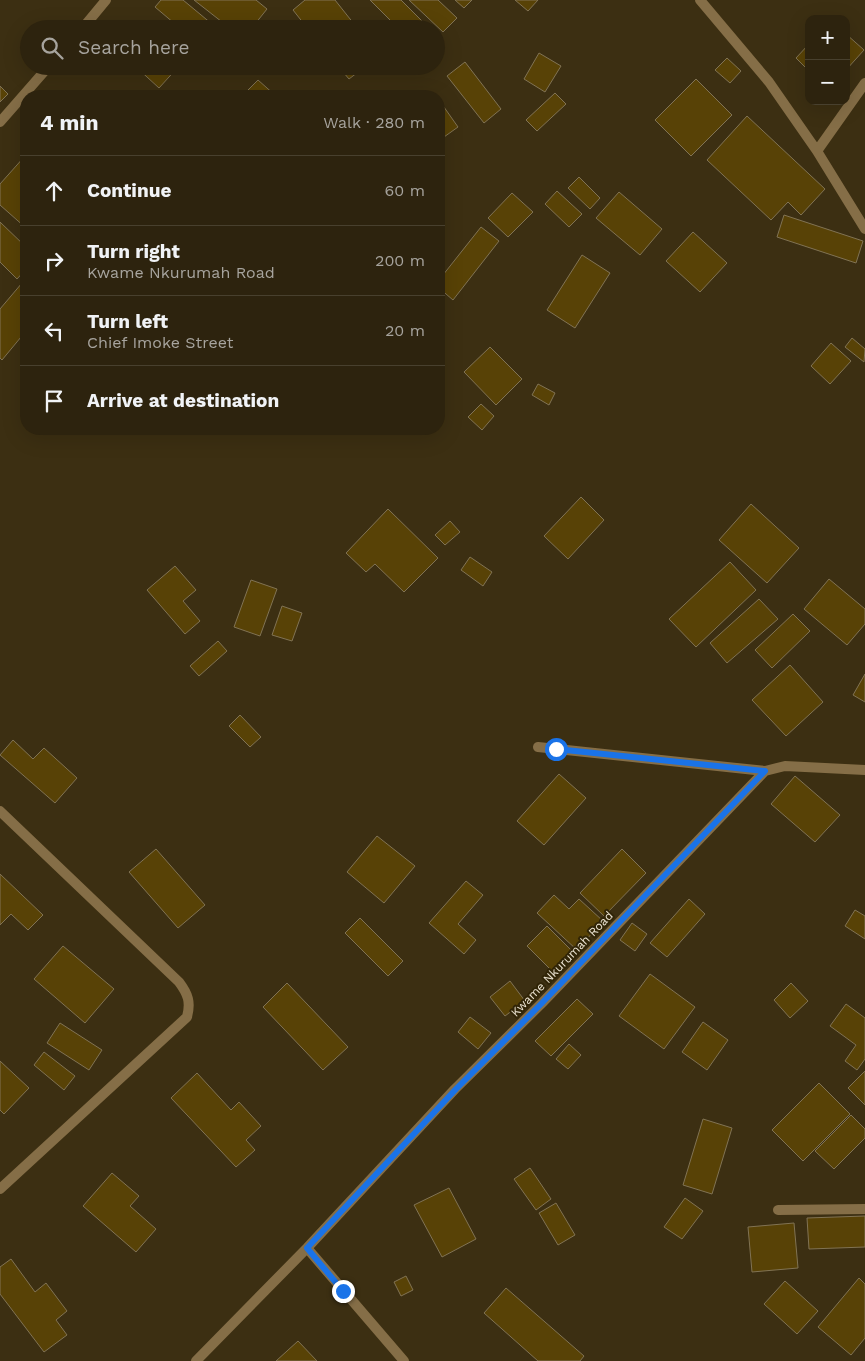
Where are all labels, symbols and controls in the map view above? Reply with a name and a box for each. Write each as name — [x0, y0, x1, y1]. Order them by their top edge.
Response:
map controls — [805, 15, 850, 105]
button: + — [805, 15, 850, 60]
search box — [20, 20, 445, 75]
icon: search — [38, 34, 66, 62]
text: Search here — [78, 36, 189, 59]
button: − — [805, 60, 850, 105]
text: 4 min — [40, 110, 98, 135]
text: Walk · 280 m — [323, 113, 425, 132]
icon: ahead — [40, 177, 68, 205]
text: Continue — [87, 179, 171, 202]
text: 60 m — [385, 181, 425, 200]
text: Turn right — [87, 240, 180, 263]
icon: right — [40, 247, 68, 275]
text: 200 m — [375, 251, 425, 270]
text: Kwame Nkurumah Road — [87, 263, 275, 282]
text: Turn left — [87, 310, 168, 333]
icon: left — [40, 317, 68, 345]
text: 20 m — [385, 321, 425, 340]
text: Chief Imoke Street — [87, 333, 234, 352]
icon: arrive — [40, 387, 68, 415]
text: Arrive at destination — [87, 389, 279, 412]
route start — [545, 738, 568, 761]
street label: Kwame Nkurumah Road — [508, 908, 616, 1020]
route end — [332, 1280, 355, 1303]

